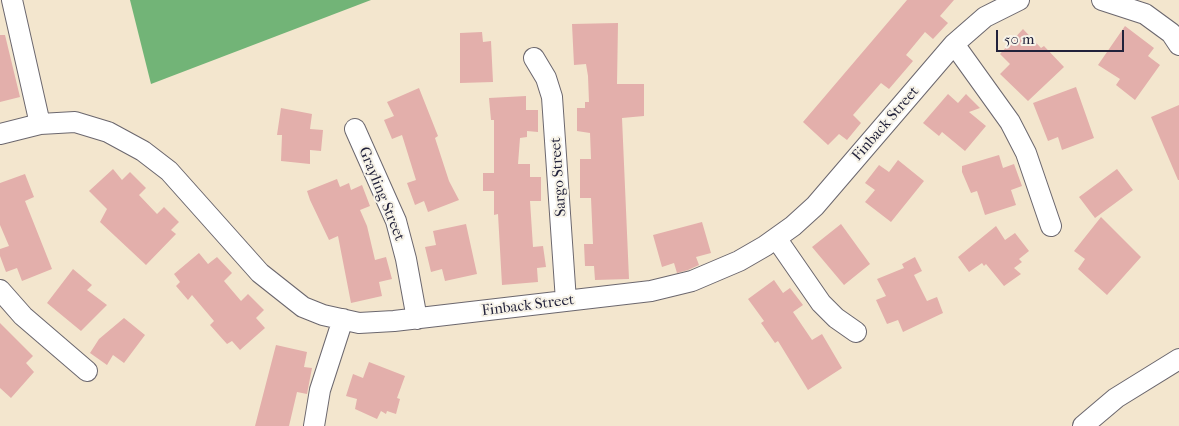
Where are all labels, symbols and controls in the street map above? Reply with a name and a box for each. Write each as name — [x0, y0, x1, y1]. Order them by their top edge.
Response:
scale bar — [999, 20, 1126, 52]
text: 50 m — [1004, 30, 1034, 48]
street label: Finback Street — [849, 83, 923, 165]
street label: Sargo Street — [547, 137, 571, 217]
street label: Grayling Street — [354, 144, 408, 244]
street label: Finback Street — [481, 291, 575, 321]

